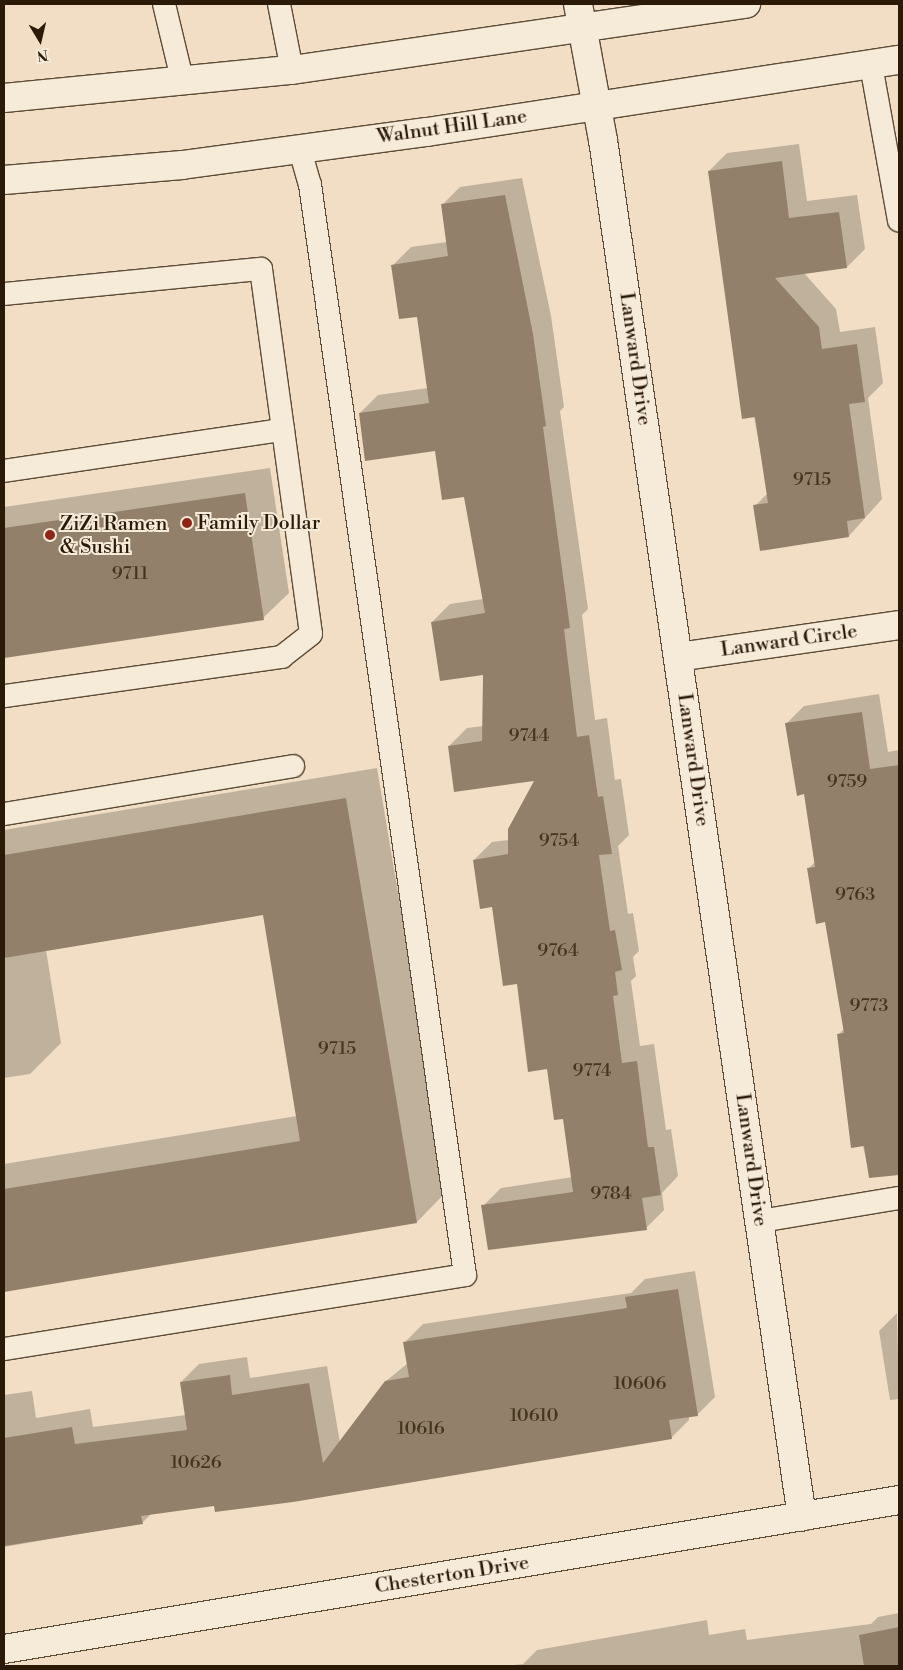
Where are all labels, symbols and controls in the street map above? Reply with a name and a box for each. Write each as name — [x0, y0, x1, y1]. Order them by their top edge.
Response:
north arrow — [15, 15, 65, 65]
text: N — [35, 45, 49, 65]
street label: Walnut Hill Lane — [375, 105, 529, 149]
street label: Lanward Drive — [614, 291, 656, 427]
house number: 9715 — [793, 469, 831, 491]
place label: Family Dollar — [197, 511, 320, 535]
place label: ZiZi Ramen & Sushi — [60, 512, 167, 559]
marker: Family Dollar — [181, 517, 193, 529]
marker: ZiZi Ramen & Sushi — [44, 529, 56, 541]
house number: 9711 — [112, 563, 148, 585]
street label: Lanward Circle — [719, 620, 859, 662]
street label: Lanward Drive — [672, 692, 714, 828]
house number: 9744 — [509, 725, 549, 747]
house number: 9759 — [827, 771, 867, 793]
house number: 9754 — [539, 830, 579, 852]
house number: 9763 — [835, 884, 875, 906]
house number: 9764 — [537, 940, 579, 962]
house number: 9773 — [850, 995, 888, 1017]
house number: 9715 — [318, 1038, 356, 1060]
house number: 9774 — [573, 1060, 611, 1082]
street label: Lanward Drive — [730, 1092, 772, 1228]
house number: 9784 — [590, 1183, 632, 1205]
house number: 10606 — [614, 1373, 666, 1395]
house number: 10610 — [510, 1405, 558, 1427]
house number: 10616 — [397, 1418, 445, 1440]
house number: 10626 — [170, 1452, 222, 1474]
street label: Chesterton Drive — [373, 1551, 531, 1599]

